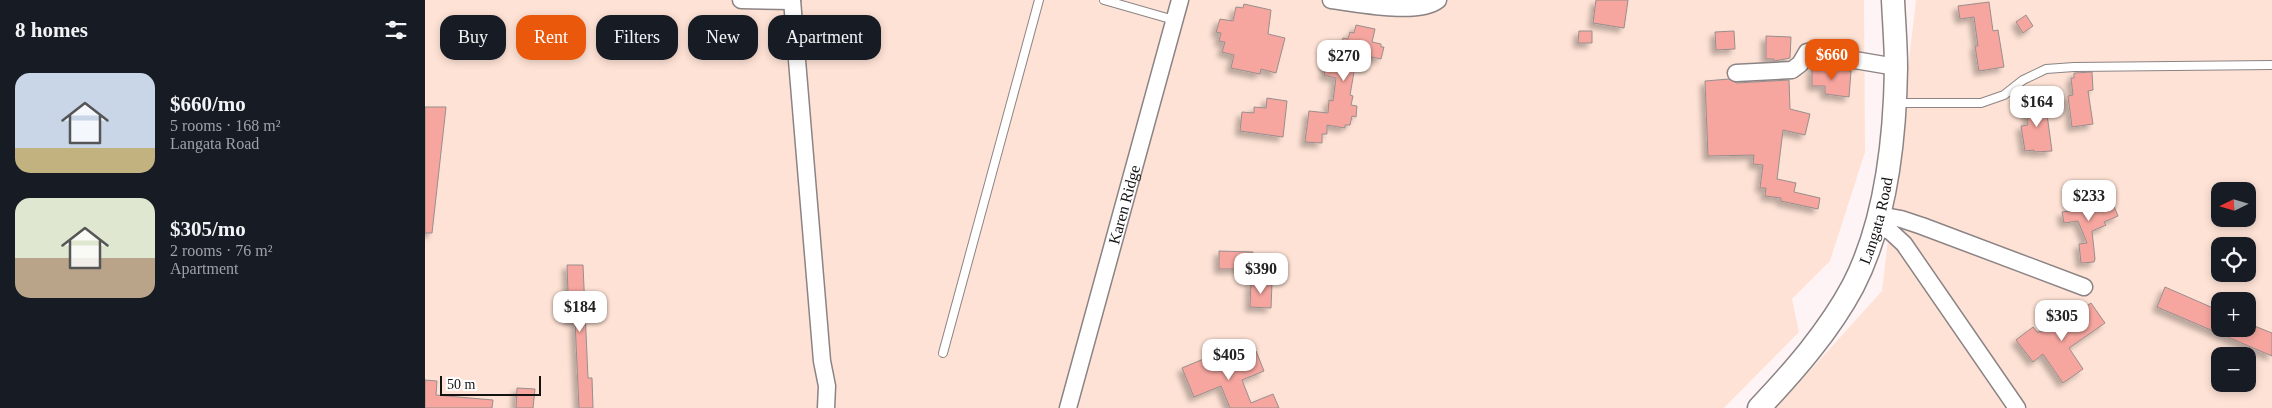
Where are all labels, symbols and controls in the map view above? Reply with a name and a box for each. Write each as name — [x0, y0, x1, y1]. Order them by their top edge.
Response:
chip: Buy — [440, 15, 506, 60]
chip: Rent — [516, 15, 586, 60]
chip: Filters — [596, 15, 678, 60]
chip: New — [688, 15, 758, 60]
chip: Apartment — [768, 15, 881, 60]
icon: filters — [382, 16, 410, 44]
text: 8 homes — [15, 18, 88, 42]
pin: $660 — [1802, 38, 1862, 81]
pin: $270 — [1314, 39, 1374, 82]
text: $660 — [1816, 46, 1848, 63]
text: $270 — [1328, 47, 1360, 64]
pin: $164 — [2007, 86, 2067, 128]
text: $660/mo — [170, 92, 246, 116]
icon: home — [55, 93, 115, 153]
text: $164 — [2021, 93, 2053, 110]
text: 5 rooms · 168 m² — [170, 117, 281, 134]
text: Langata Road — [170, 135, 259, 152]
street label: Karen Ridge — [1105, 163, 1143, 246]
street label: Langata Road — [1855, 176, 1895, 267]
pin: $233 — [2059, 180, 2119, 222]
north arrow — [2211, 182, 2256, 228]
map controls — [2211, 182, 2256, 392]
text: $233 — [2073, 187, 2105, 204]
text: $305/mo — [170, 217, 246, 241]
icon: home — [55, 218, 115, 278]
button: locate — [2211, 237, 2256, 282]
text: 2 rooms · 76 m² — [170, 242, 273, 259]
pin: $390 — [1231, 252, 1291, 295]
text: Apartment — [170, 260, 238, 277]
text: $390 — [1245, 260, 1277, 277]
pin: $184 — [550, 290, 610, 333]
button: + — [2211, 292, 2256, 337]
text: $184 — [564, 298, 596, 315]
pin: $305 — [2032, 300, 2092, 342]
text: $305 — [2046, 307, 2078, 324]
pin: $405 — [1199, 338, 1259, 381]
text: $405 — [1213, 346, 1245, 363]
button: − — [2211, 347, 2256, 392]
scale bar — [440, 373, 541, 396]
text: 50 m — [447, 377, 475, 392]

